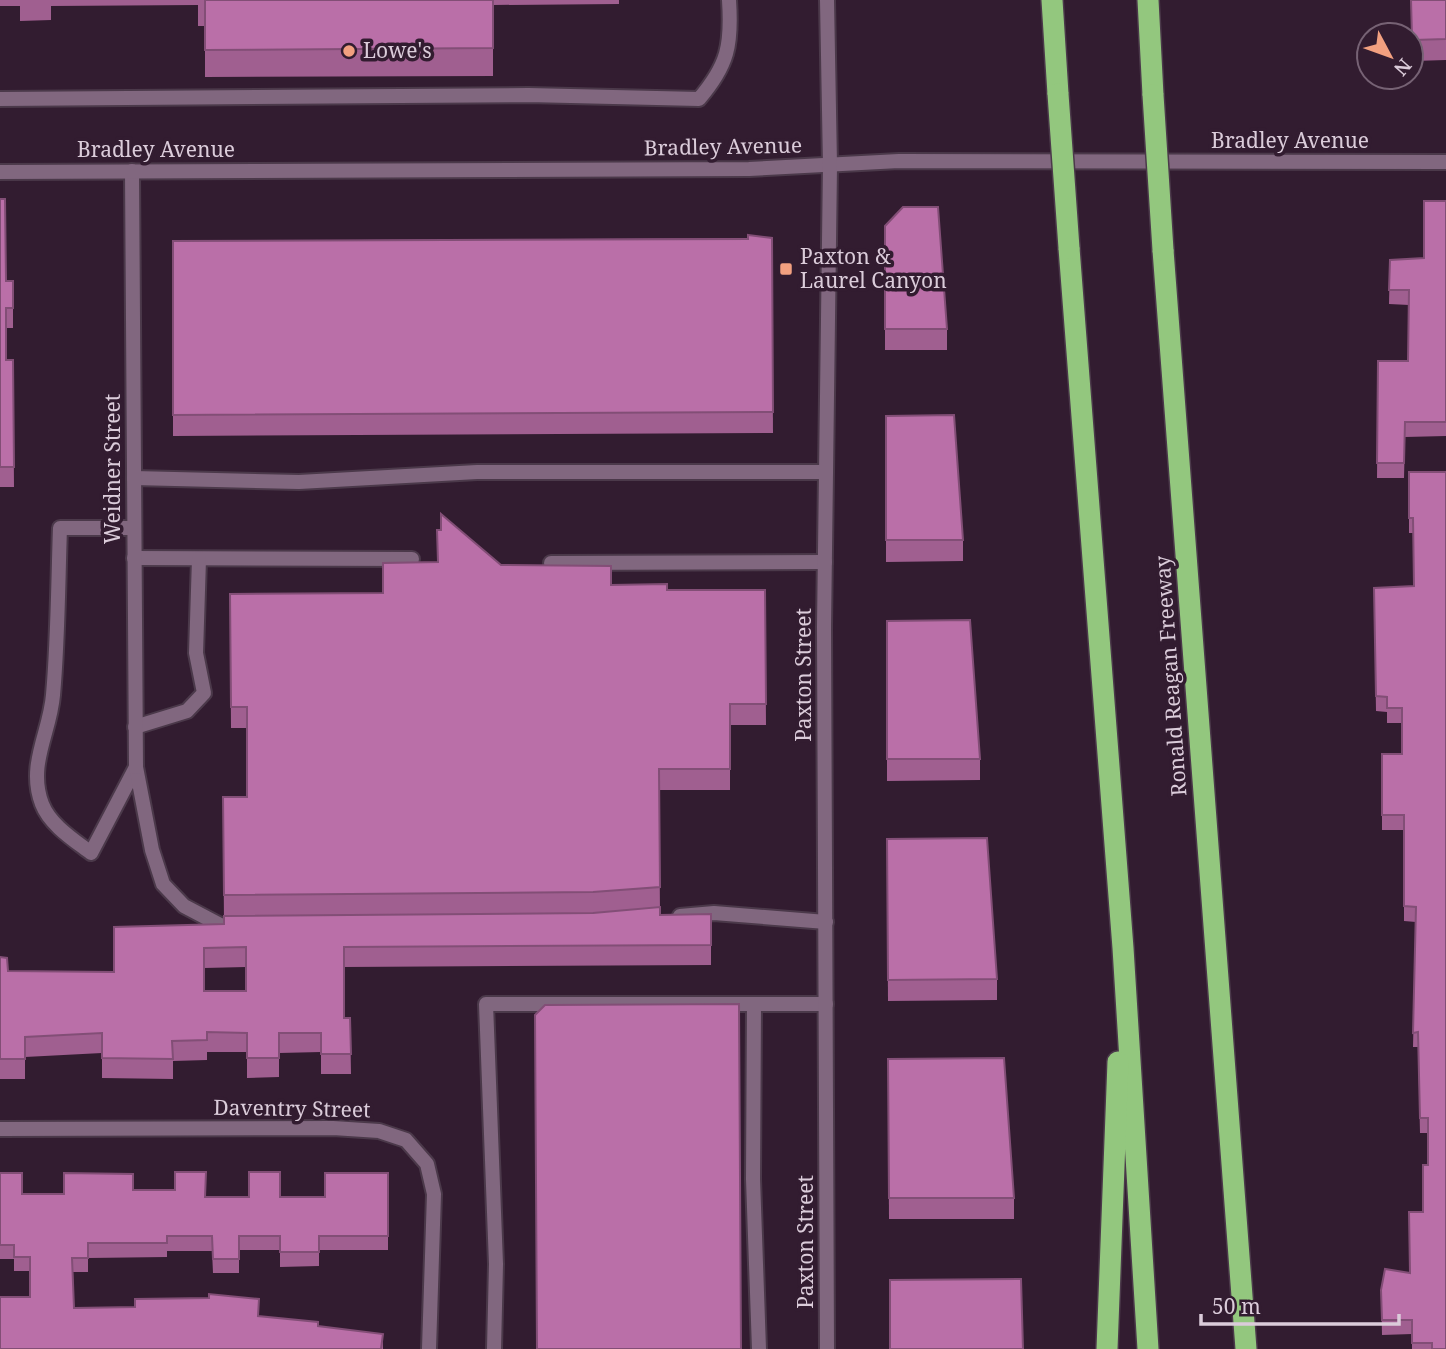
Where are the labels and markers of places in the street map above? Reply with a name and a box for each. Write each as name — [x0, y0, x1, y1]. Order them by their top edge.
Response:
place label: Lowe's — [363, 36, 432, 64]
marker: Lowe's — [341, 43, 357, 59]
place label: Paxton & Laurel Canyon — [800, 242, 947, 294]
marker: Paxton & Laurel Canyon — [778, 261, 794, 277]

